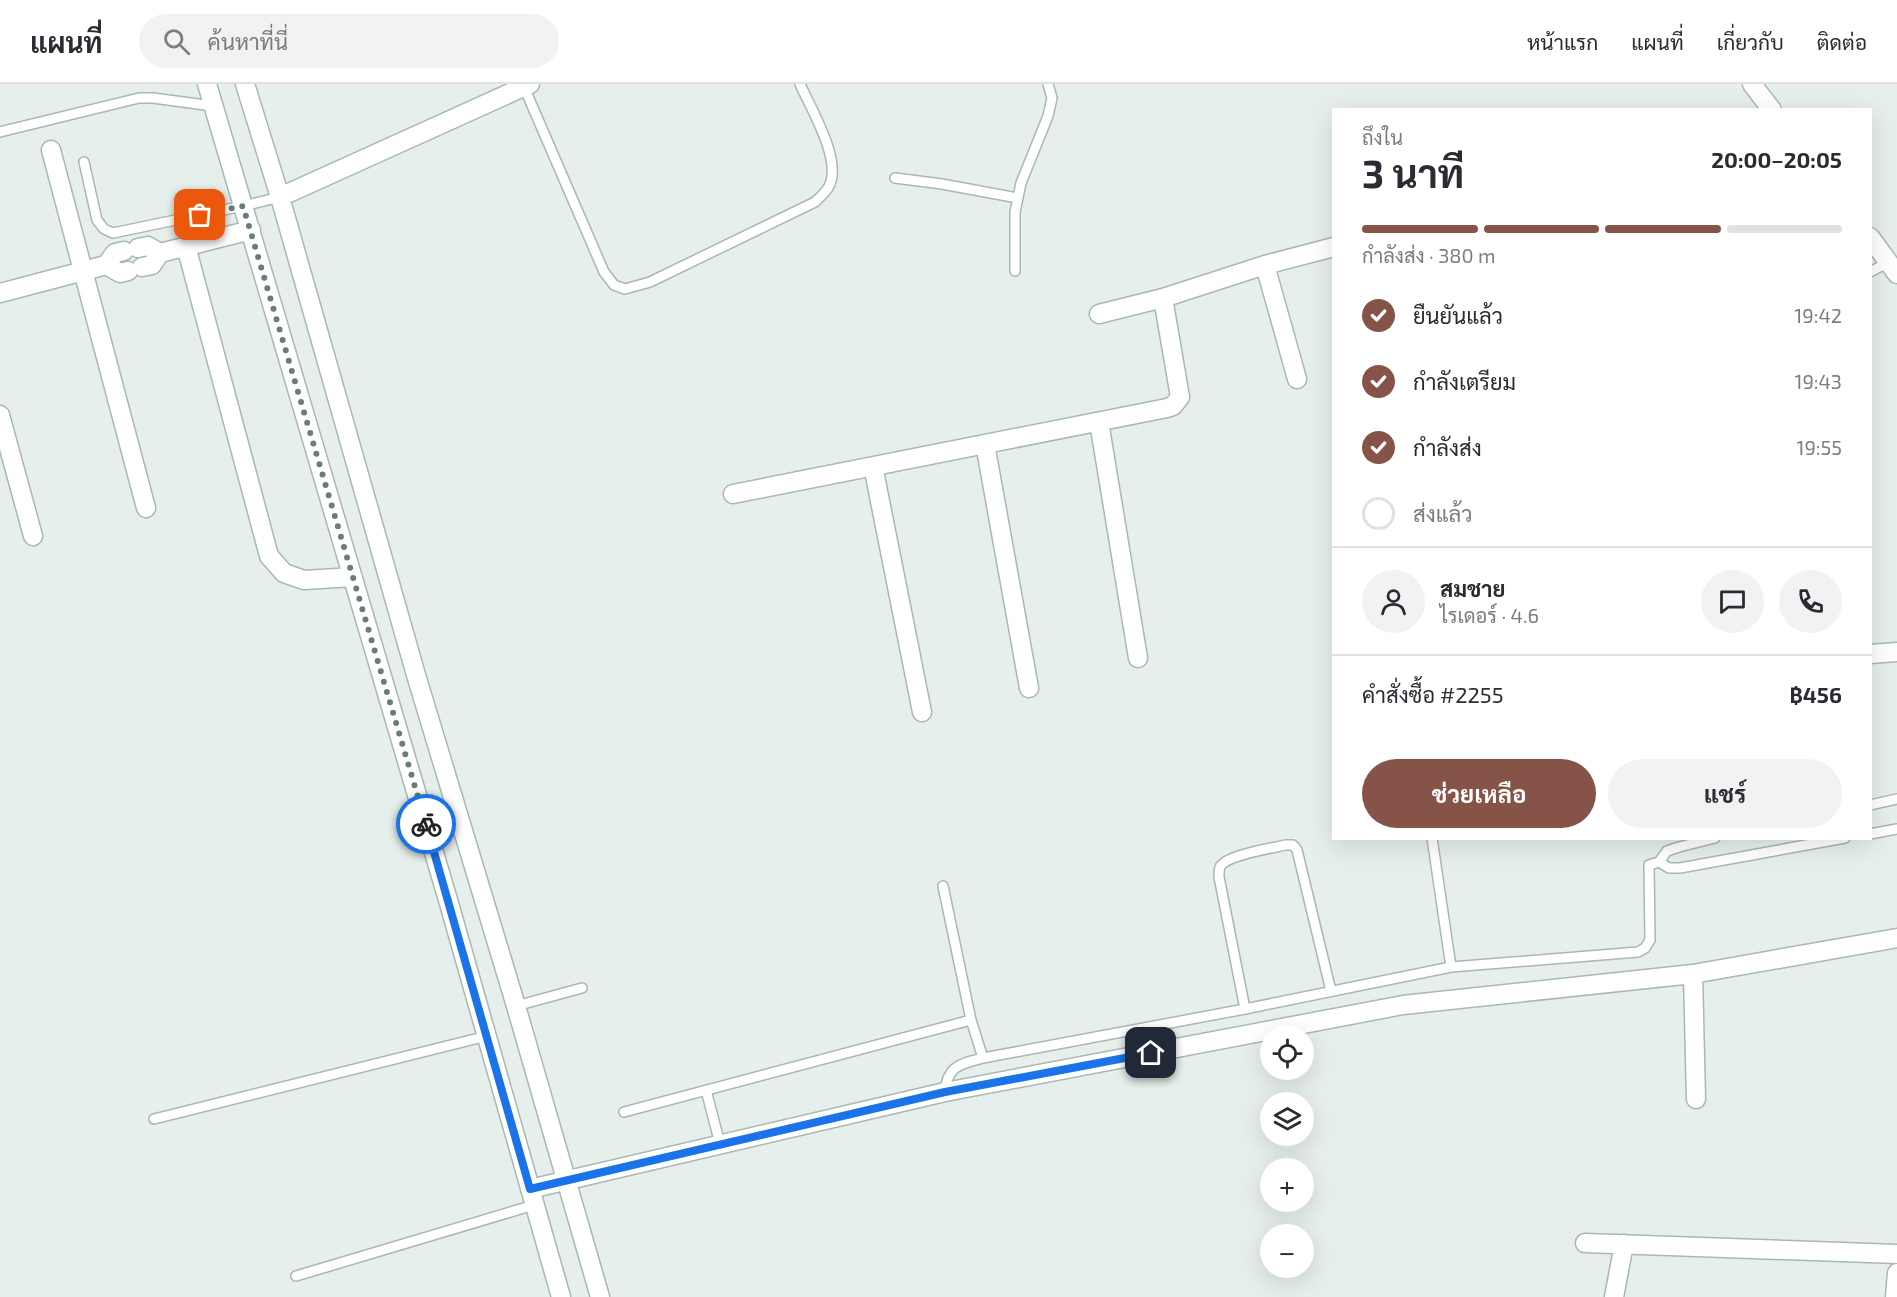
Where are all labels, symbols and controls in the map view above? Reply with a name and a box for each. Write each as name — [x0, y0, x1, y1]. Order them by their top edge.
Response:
search box — [139, 14, 559, 68]
text: แผนที่ — [30, 25, 103, 59]
icon: search — [160, 25, 193, 58]
text: ค้นหาที่นี่ — [208, 28, 288, 54]
text: หน้าแรก — [1527, 29, 1598, 54]
text: แผนที่ — [1631, 29, 1684, 54]
text: เกี่ยวกับ — [1717, 29, 1784, 54]
text: ติดต่อ — [1817, 29, 1867, 54]
text: ถึงใน — [1362, 125, 1403, 149]
text: 20:00–20:05 — [1711, 146, 1842, 172]
text: 3 นาที — [1362, 149, 1464, 196]
pin — [174, 189, 225, 240]
icon: bag — [183, 198, 216, 231]
text: กำลังส่ง · 380 m — [1362, 243, 1496, 267]
icon: check — [1362, 299, 1395, 332]
text: ยืนยันแล้ว — [1413, 302, 1503, 328]
text: 19:42 — [1794, 303, 1842, 327]
icon: check — [1362, 365, 1395, 398]
text: กำลังเตรียม — [1413, 368, 1516, 394]
text: 19:43 — [1794, 369, 1842, 393]
icon: check — [1362, 431, 1395, 464]
text: กำลังส่ง — [1413, 434, 1482, 460]
text: 19:55 — [1796, 435, 1842, 459]
text: ส่งแล้ว — [1413, 500, 1473, 526]
button: person — [1362, 570, 1425, 633]
button: chat — [1701, 570, 1764, 633]
button: phone — [1779, 570, 1842, 633]
text: สมชาย — [1440, 575, 1506, 601]
text: ไรเดอร์ · 4.6 — [1440, 603, 1539, 627]
text: คำสั่งซื้อ #2255 — [1362, 681, 1503, 707]
text: ฿456 — [1790, 681, 1842, 707]
button: ช่วยเหลือ — [1362, 759, 1596, 828]
button: แชร์ — [1608, 759, 1842, 828]
courier — [396, 794, 456, 854]
icon: bike — [410, 808, 443, 841]
map controls — [1260, 1026, 1314, 1278]
button: locate — [1260, 1026, 1314, 1080]
pin — [1125, 1027, 1176, 1078]
icon: home — [1134, 1036, 1167, 1069]
button: layers — [1260, 1092, 1314, 1146]
button: + — [1260, 1158, 1314, 1212]
button: − — [1260, 1224, 1314, 1278]

